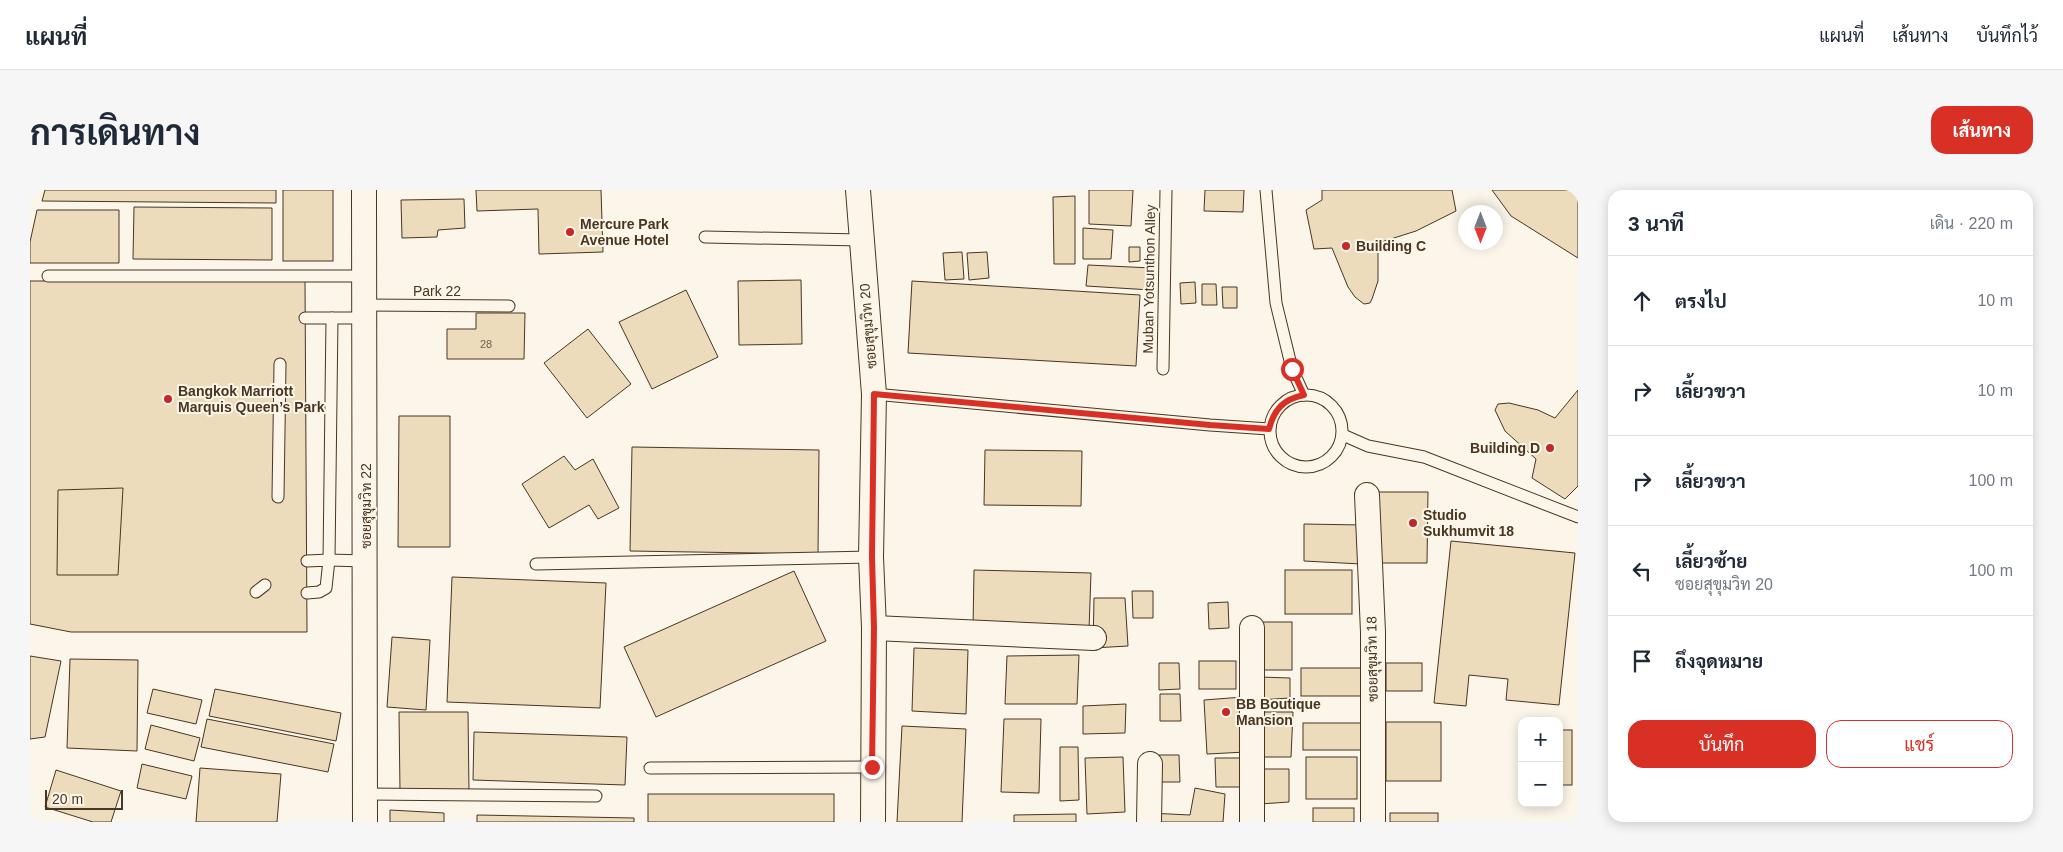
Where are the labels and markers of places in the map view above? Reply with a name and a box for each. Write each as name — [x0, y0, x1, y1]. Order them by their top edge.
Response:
place label: Mercure Park Avenue Hotel — [580, 216, 669, 248]
marker: Mercure Park Avenue Hotel — [564, 226, 576, 238]
place label: Building C — [1356, 238, 1426, 254]
marker: Building C — [1340, 240, 1352, 252]
place label: Bangkok Marriott Marquis Queen’s Park — [178, 383, 325, 415]
marker: Bangkok Marriott Marquis Queen’s Park — [162, 393, 174, 405]
place label: Building D — [1470, 440, 1540, 456]
marker: Building D — [1544, 442, 1556, 454]
place label: Studio Sukhumvit 18 — [1423, 507, 1514, 539]
marker: Studio Sukhumvit 18 — [1407, 517, 1419, 529]
place label: BB Boutique Mansion — [1236, 696, 1321, 728]
marker: BB Boutique Mansion — [1220, 706, 1232, 718]

